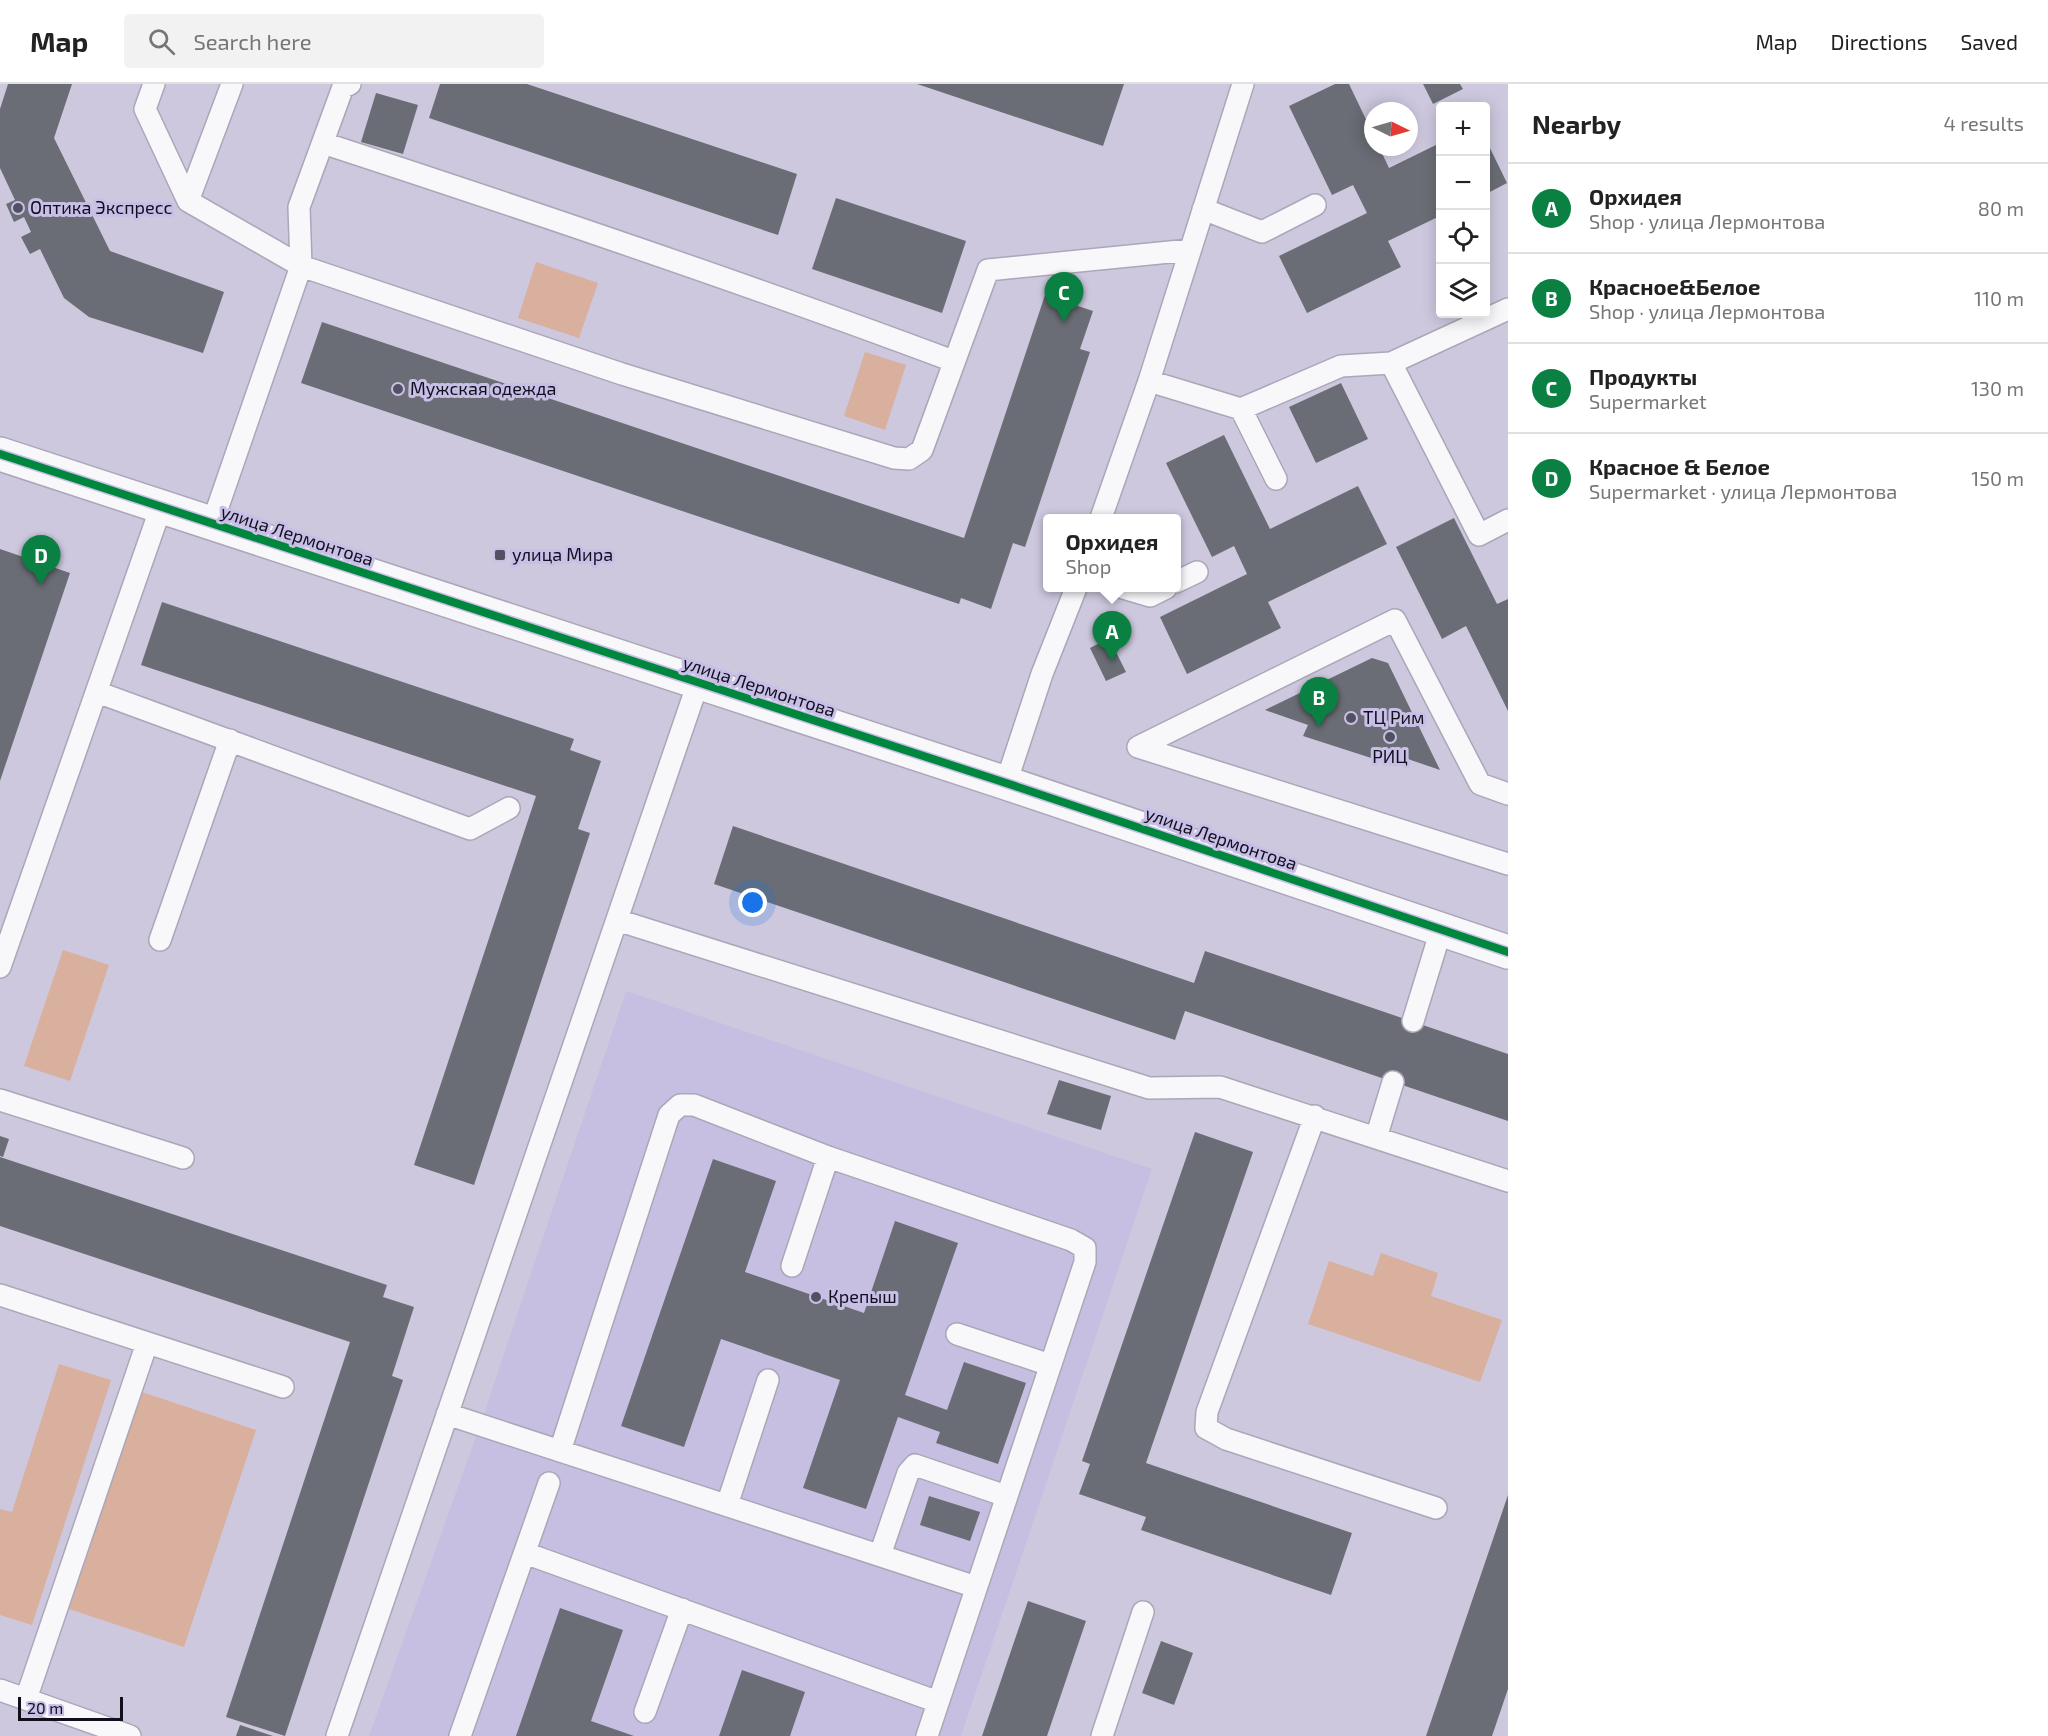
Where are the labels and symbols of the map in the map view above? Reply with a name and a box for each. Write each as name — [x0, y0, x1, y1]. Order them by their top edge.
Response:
north arrow — [1364, 102, 1418, 156]
place label: Оптика Экспресс — [30, 196, 172, 218]
marker: Оптика Экспресс — [11, 201, 25, 215]
pin: C — [1044, 272, 1084, 322]
place label: Мужская одежда — [410, 377, 557, 399]
marker: Мужская одежда — [391, 382, 405, 396]
street label: улица Лермонтова — [218, 500, 376, 570]
pin: D — [22, 536, 60, 585]
place label: улица Мира — [512, 543, 613, 565]
marker: улица Мира — [493, 548, 507, 562]
pin: A — [1092, 612, 1132, 661]
street label: улица Лермонтова — [680, 651, 838, 721]
pin: B — [1300, 678, 1338, 727]
place label: ТЦ Рим — [1363, 706, 1425, 728]
marker: ТЦ Рим — [1344, 711, 1358, 725]
marker: РИЦ — [1383, 730, 1397, 744]
place label: РИЦ — [1372, 745, 1408, 767]
street label: улица Лермонтова — [1142, 802, 1300, 874]
your location — [738, 888, 767, 917]
place label: Крепыш — [828, 1285, 897, 1307]
marker: Крепыш — [809, 1290, 823, 1304]
scale bar — [18, 1694, 123, 1722]

